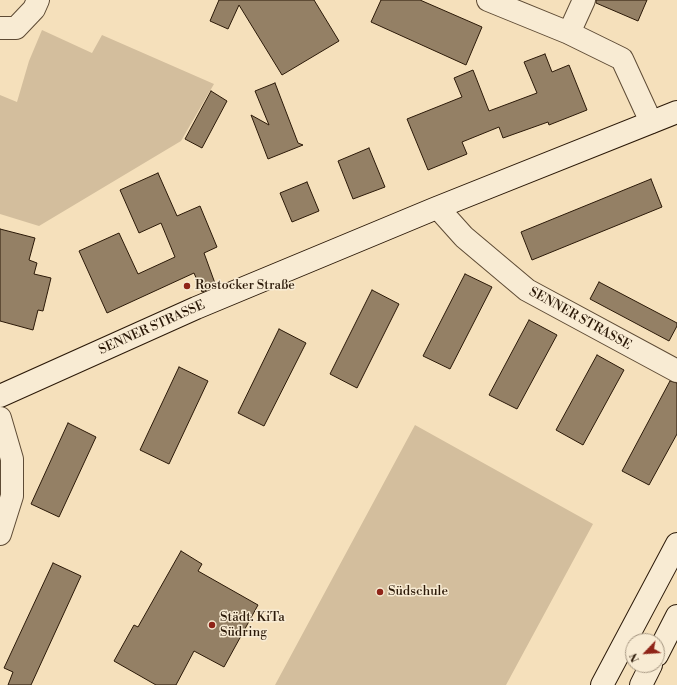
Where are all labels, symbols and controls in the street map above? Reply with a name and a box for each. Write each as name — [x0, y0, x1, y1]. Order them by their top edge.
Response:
place label: Rostocker Straße — [195, 278, 295, 294]
marker: Rostocker Straße — [182, 281, 192, 291]
street label: SENNER STRASSE — [526, 284, 634, 354]
street label: SENNER STRASSE — [96, 298, 208, 358]
place label: Südschule — [388, 584, 448, 600]
marker: Südschule — [375, 587, 385, 597]
place label: Städt. KiTa Südring — [220, 610, 285, 641]
marker: Städt. KiTa Südring — [207, 620, 217, 630]
north arrow — [625, 633, 665, 673]
text: N — [627, 651, 643, 665]

